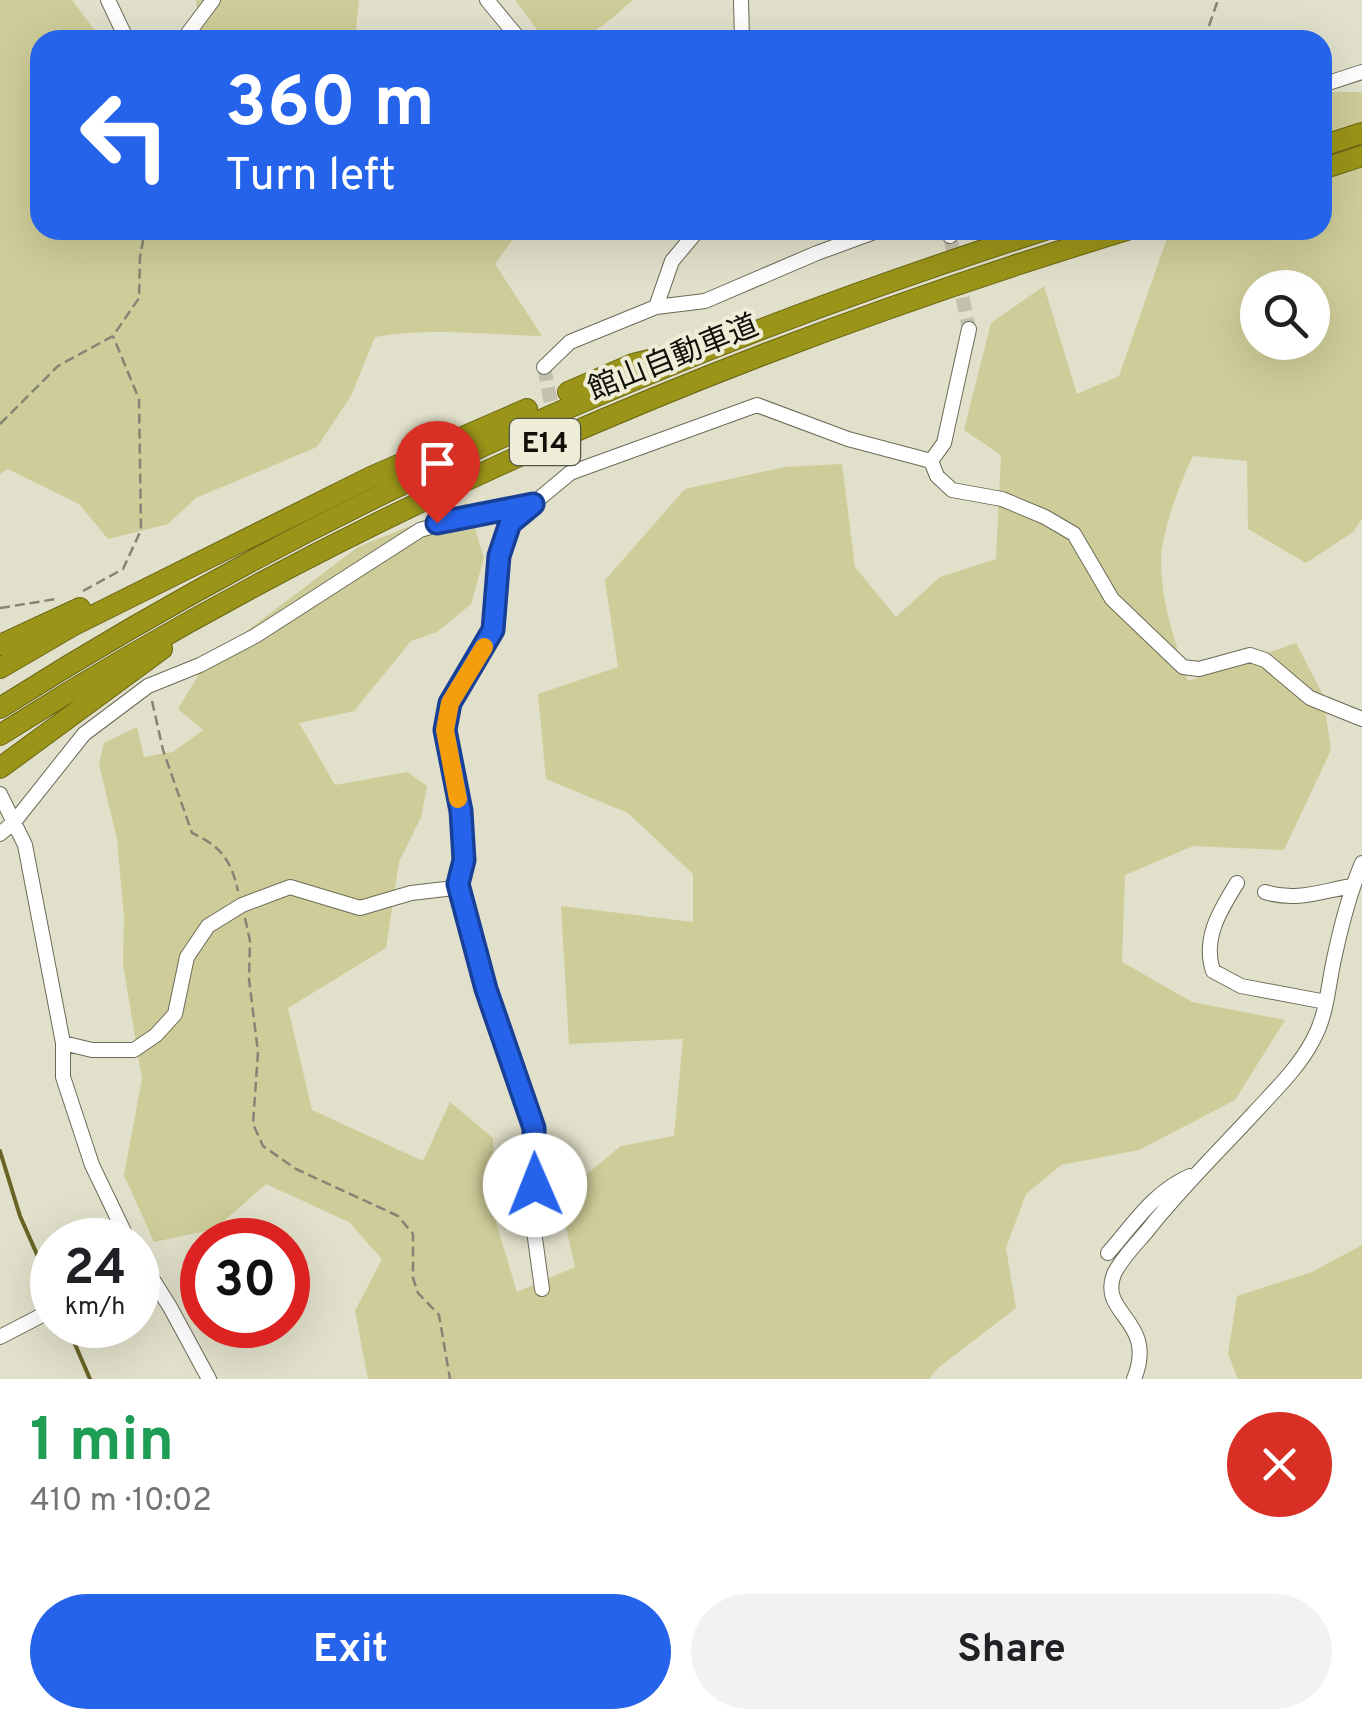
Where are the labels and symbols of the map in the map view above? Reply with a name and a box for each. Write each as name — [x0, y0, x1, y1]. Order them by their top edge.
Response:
street label: 館山自動車道 — [584, 308, 764, 410]
road number: E14 — [510, 419, 580, 465]
pin — [395, 421, 480, 524]
position arrow — [483, 1133, 587, 1237]
speed limit sign: 30 — [180, 1218, 310, 1348]

